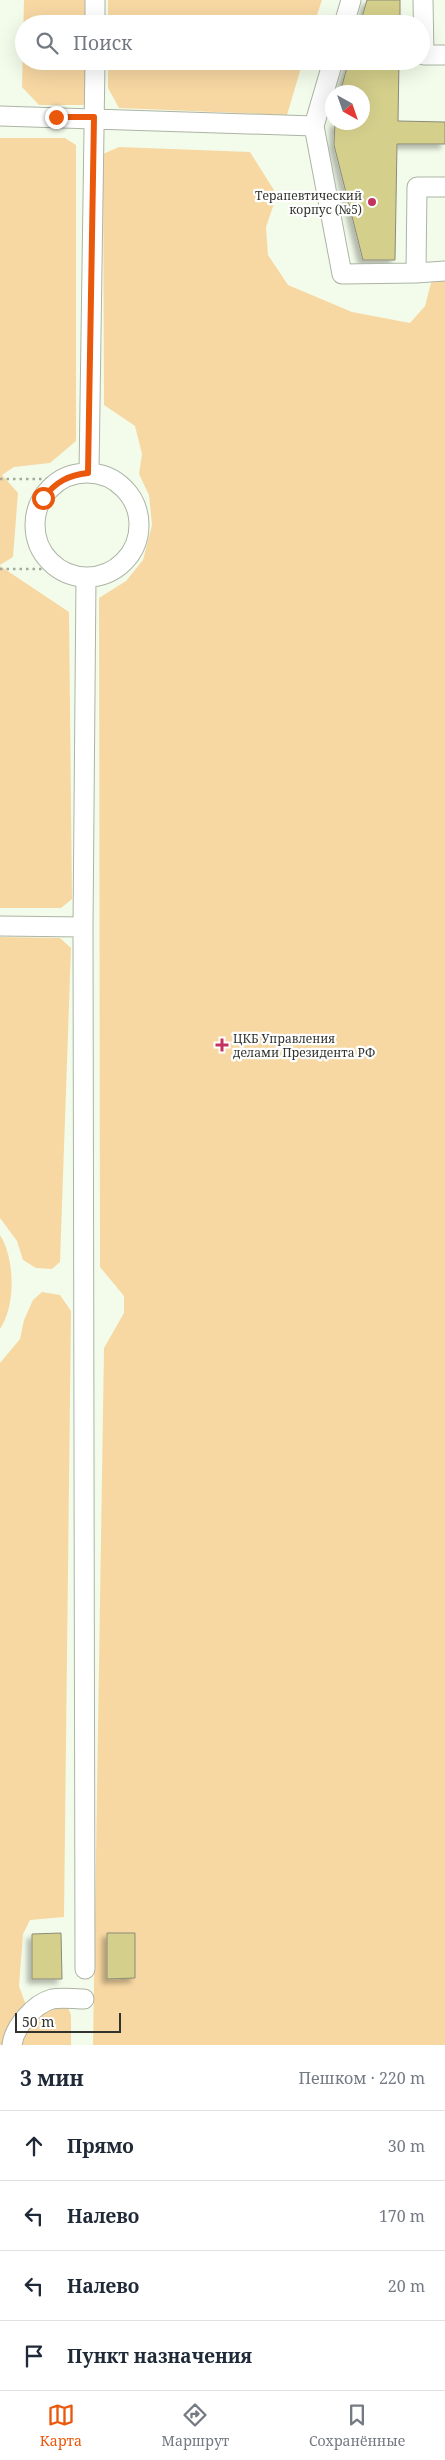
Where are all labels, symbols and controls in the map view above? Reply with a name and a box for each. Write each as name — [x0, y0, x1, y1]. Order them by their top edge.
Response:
search box — [15, 15, 430, 70]
icon: search — [33, 29, 61, 57]
text: Поиск — [73, 30, 132, 56]
north arrow — [325, 85, 370, 130]
route end — [45, 106, 68, 129]
place label: Терапевтический корпус (№5) — [255, 187, 362, 218]
marker: Терапевтический корпус (№5) — [366, 196, 378, 208]
route start — [32, 487, 55, 510]
place label: ЦКБ Управления делами Президента РФ — [233, 1030, 375, 1061]
marker: ЦКБ Управления делами Президента РФ — [215, 1038, 229, 1052]
scale bar — [15, 2010, 121, 2033]
text: 50 m — [22, 2012, 55, 2031]
text: 3 мин — [20, 2064, 84, 2092]
text: Пешком · 220 m — [298, 2067, 425, 2089]
icon: ahead — [20, 2132, 48, 2160]
text: Прямо — [67, 2133, 134, 2159]
text: 30 m — [388, 2135, 425, 2157]
icon: left — [20, 2202, 48, 2230]
text: Налево — [67, 2203, 139, 2229]
text: 170 m — [379, 2205, 425, 2227]
icon: left — [20, 2272, 48, 2300]
text: Налево — [67, 2273, 139, 2299]
text: 20 m — [388, 2275, 425, 2297]
icon: arrive — [20, 2342, 48, 2370]
text: Пункт назначения — [67, 2343, 252, 2369]
tab: Карта — [40, 2401, 82, 2450]
tab: Маршрут — [162, 2401, 229, 2450]
tab: Сохранённые — [309, 2401, 405, 2450]

